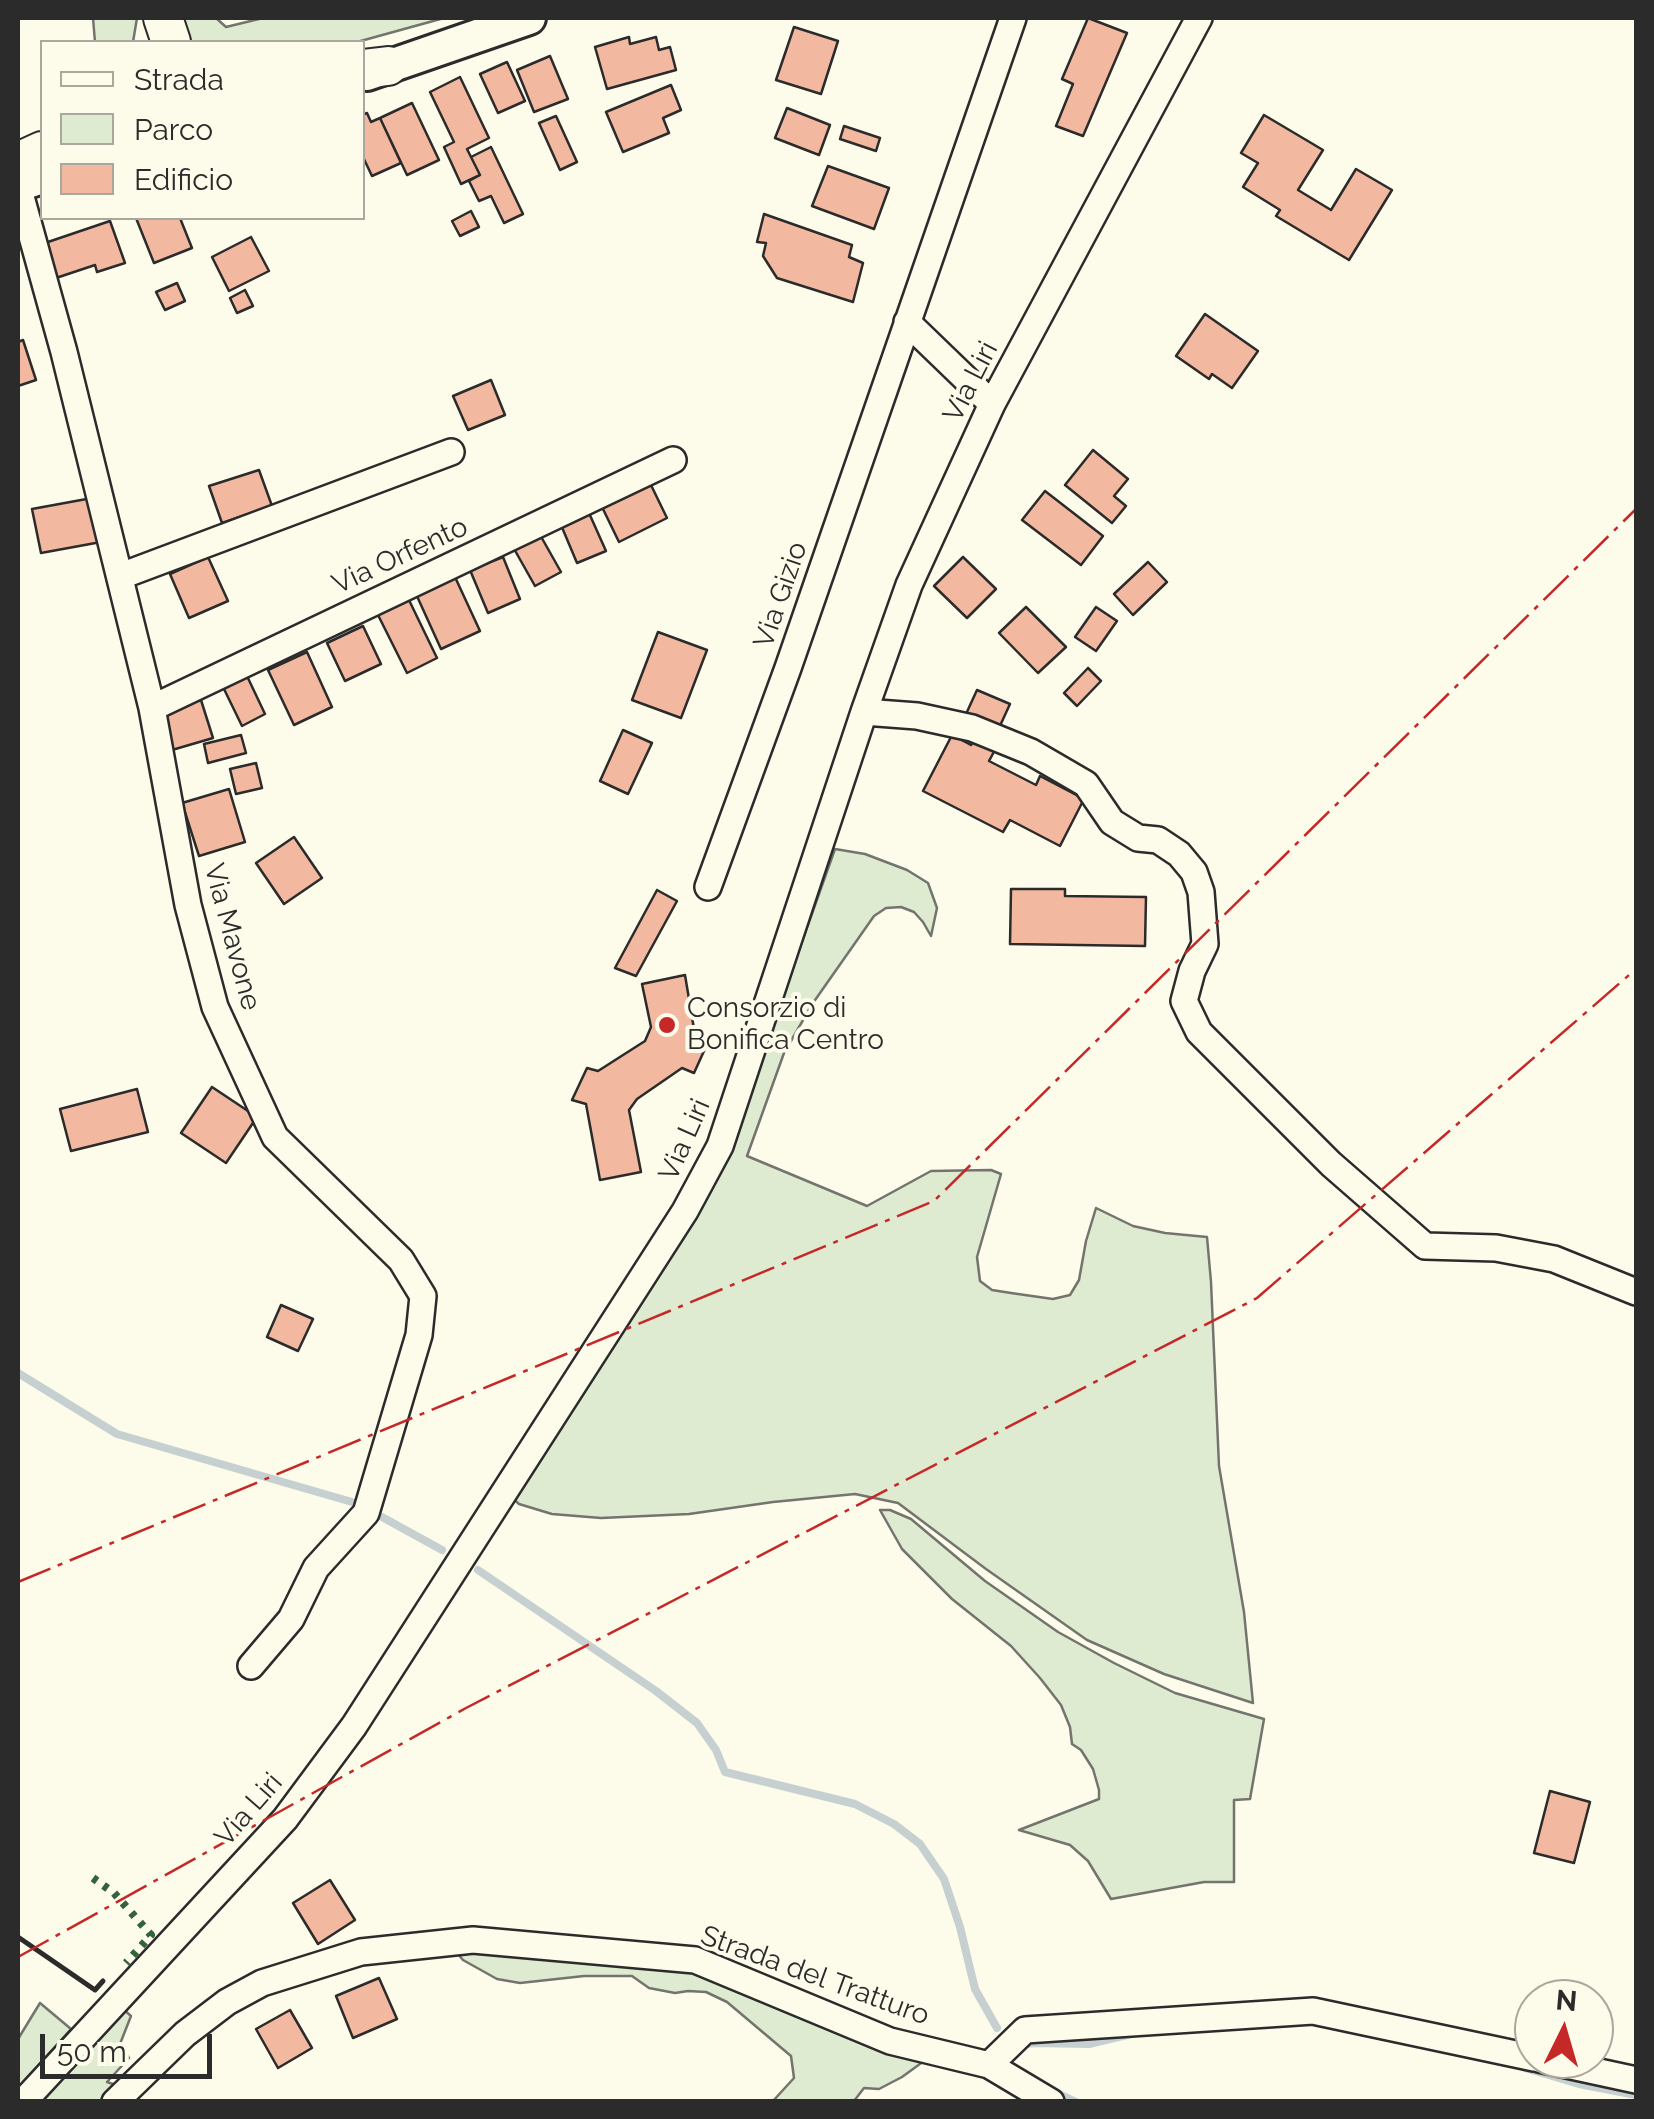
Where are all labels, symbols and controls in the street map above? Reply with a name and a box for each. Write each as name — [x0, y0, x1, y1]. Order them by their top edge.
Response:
legend — [40, 40, 365, 220]
text: Strada — [134, 62, 224, 97]
text: Parco — [134, 112, 213, 147]
text: Edificio — [134, 162, 233, 197]
street label: Via Liri — [937, 336, 1005, 428]
street label: Via Orfento — [327, 510, 473, 602]
street label: Via Gizio — [747, 537, 815, 653]
street label: Via Mavone — [196, 860, 268, 1014]
place label: Consorzio di Bonifica Centro — [687, 992, 884, 1058]
marker: Consorzio di Bonifica Centro — [656, 1014, 678, 1036]
street label: Via Liri — [652, 1094, 718, 1186]
street label: Via Liri — [208, 1767, 290, 1853]
street label: Strada del Tratturo — [696, 1919, 934, 2033]
north arrow — [1514, 1979, 1614, 2079]
text: N — [1554, 1983, 1579, 2018]
scale bar — [45, 2014, 218, 2076]
text: 50 m — [57, 2034, 127, 2069]

